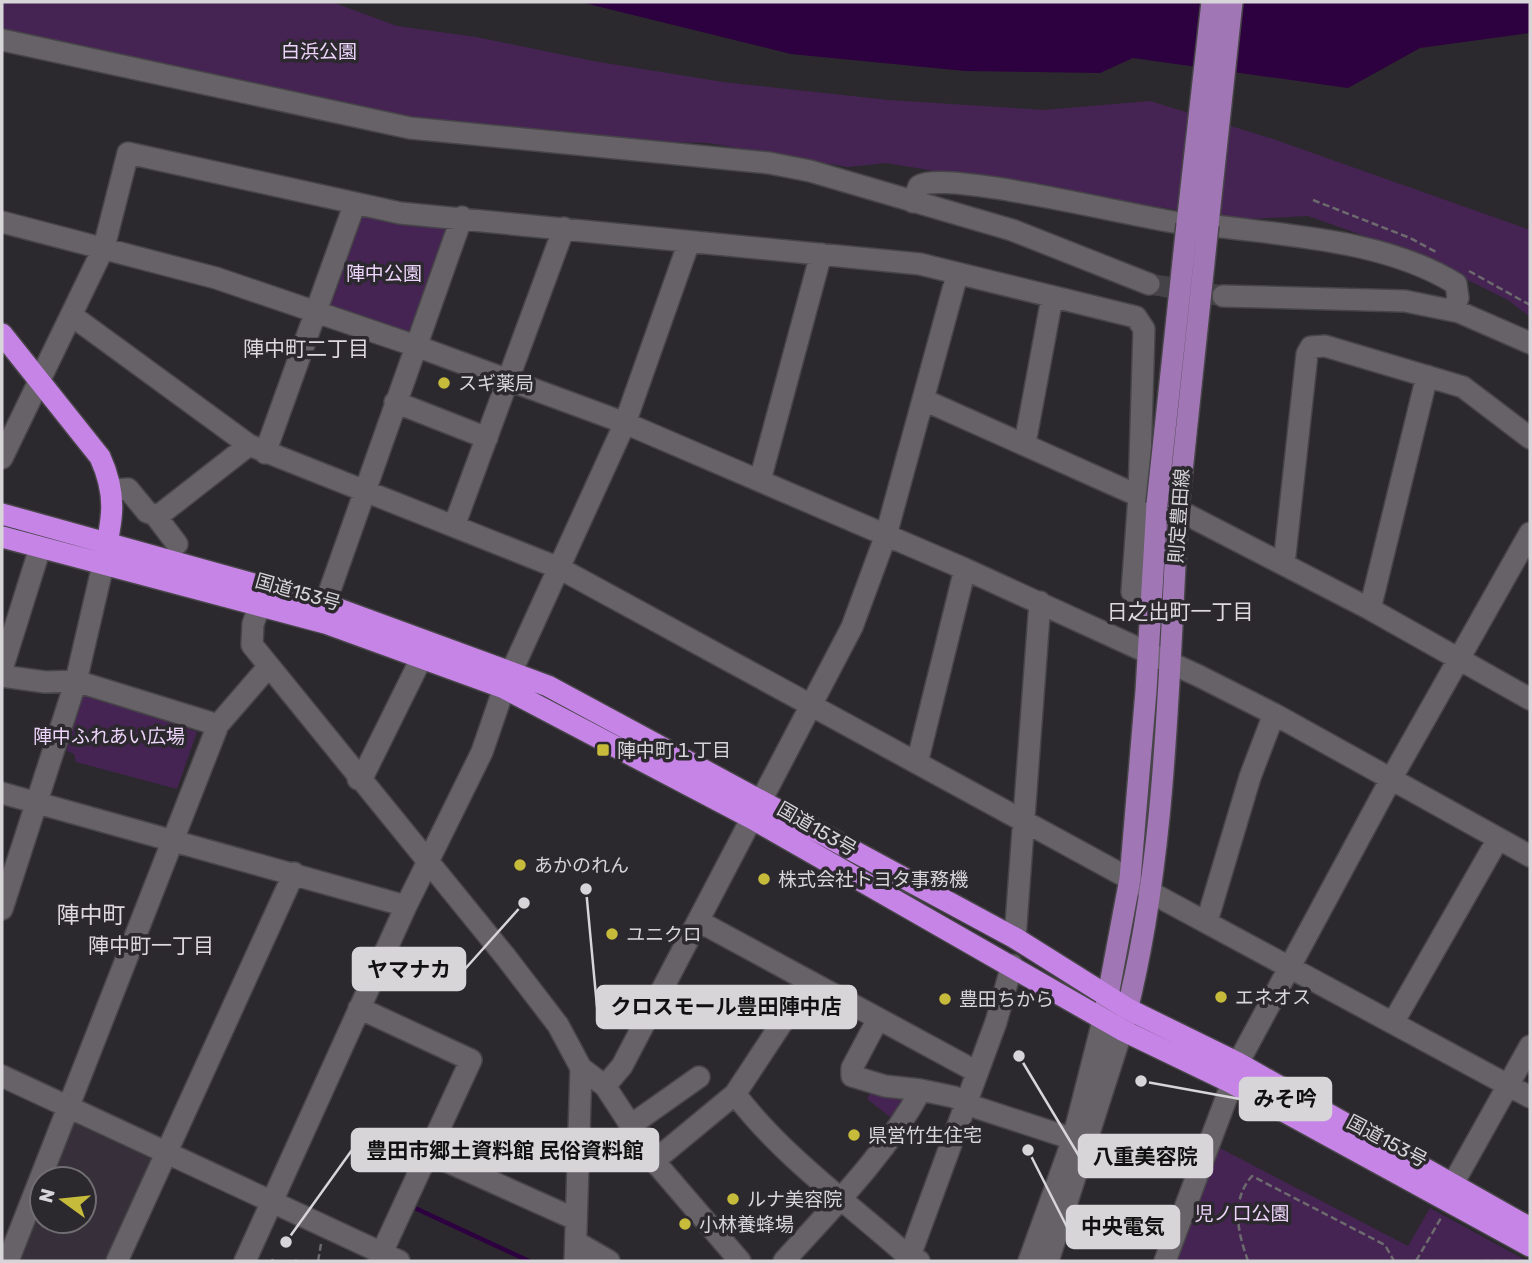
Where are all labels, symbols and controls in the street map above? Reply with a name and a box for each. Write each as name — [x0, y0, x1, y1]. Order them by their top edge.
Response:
park label: 白浜公園 — [281, 40, 357, 63]
park label: 陣中公園 — [346, 262, 422, 285]
district label: 陣中町二丁目 — [243, 336, 369, 361]
place label: スギ薬局 — [458, 372, 534, 395]
marker: スギ薬局 — [436, 375, 452, 391]
street label: 則定豊田線 — [1164, 468, 1194, 564]
street label: 国道153号 — [253, 569, 343, 615]
district label: 日之出町一丁目 — [1107, 599, 1254, 624]
park label: 陣中ふれあい広場 — [33, 725, 185, 748]
place label: 陣中町１丁目 — [617, 739, 731, 762]
marker: 陣中町１丁目 — [595, 742, 611, 758]
street label: 国道153号 — [773, 797, 861, 861]
place label: あかのれん — [534, 854, 629, 877]
marker: あかのれん — [512, 857, 528, 873]
place label: 株式会社トヨタ事務機 — [778, 868, 968, 891]
marker: 株式会社トヨタ事務機 — [756, 871, 772, 887]
district label: 陣中町 — [57, 901, 126, 929]
place label: ユニクロ — [626, 923, 702, 946]
marker: ユニクロ — [604, 926, 620, 942]
district label: 陣中町一丁目 — [88, 933, 214, 958]
callout: ヤマナカ — [353, 948, 465, 990]
text: ヤマナカ — [367, 957, 451, 982]
callout: クロスモール豊田陣中店 — [597, 986, 856, 1028]
place label: エネオス — [1235, 986, 1311, 1009]
place label: 豊田ちから — [959, 988, 1054, 1011]
marker: エネオス — [1213, 989, 1229, 1005]
marker: 豊田ちから — [937, 991, 953, 1007]
text: クロスモール豊田陣中店 — [611, 994, 842, 1019]
callout: みそ吟 — [1240, 1078, 1331, 1120]
text: みそ吟 — [1254, 1086, 1317, 1111]
street label: 国道153号 — [1343, 1110, 1431, 1172]
place label: 県営竹生住宅 — [868, 1124, 982, 1147]
marker: 県営竹生住宅 — [846, 1127, 862, 1143]
callout: 豊田市郷土資料館 民俗資料館 — [352, 1129, 658, 1171]
callout: 八重美容院 — [1079, 1135, 1212, 1177]
text: 豊田市郷土資料館 民俗資料館 — [366, 1138, 644, 1163]
text: 八重美容院 — [1093, 1144, 1198, 1169]
north arrow — [28, 1165, 98, 1235]
text: N — [34, 1186, 60, 1205]
place label: ルナ美容院 — [747, 1188, 842, 1211]
marker: ルナ美容院 — [725, 1191, 741, 1207]
park label: 児ノ口公園 — [1194, 1202, 1290, 1225]
callout: 中央電気 — [1067, 1206, 1179, 1248]
place label: 小林養蜂場 — [699, 1213, 794, 1236]
text: 中央電気 — [1081, 1214, 1165, 1239]
marker: 小林養蜂場 — [677, 1216, 693, 1232]

